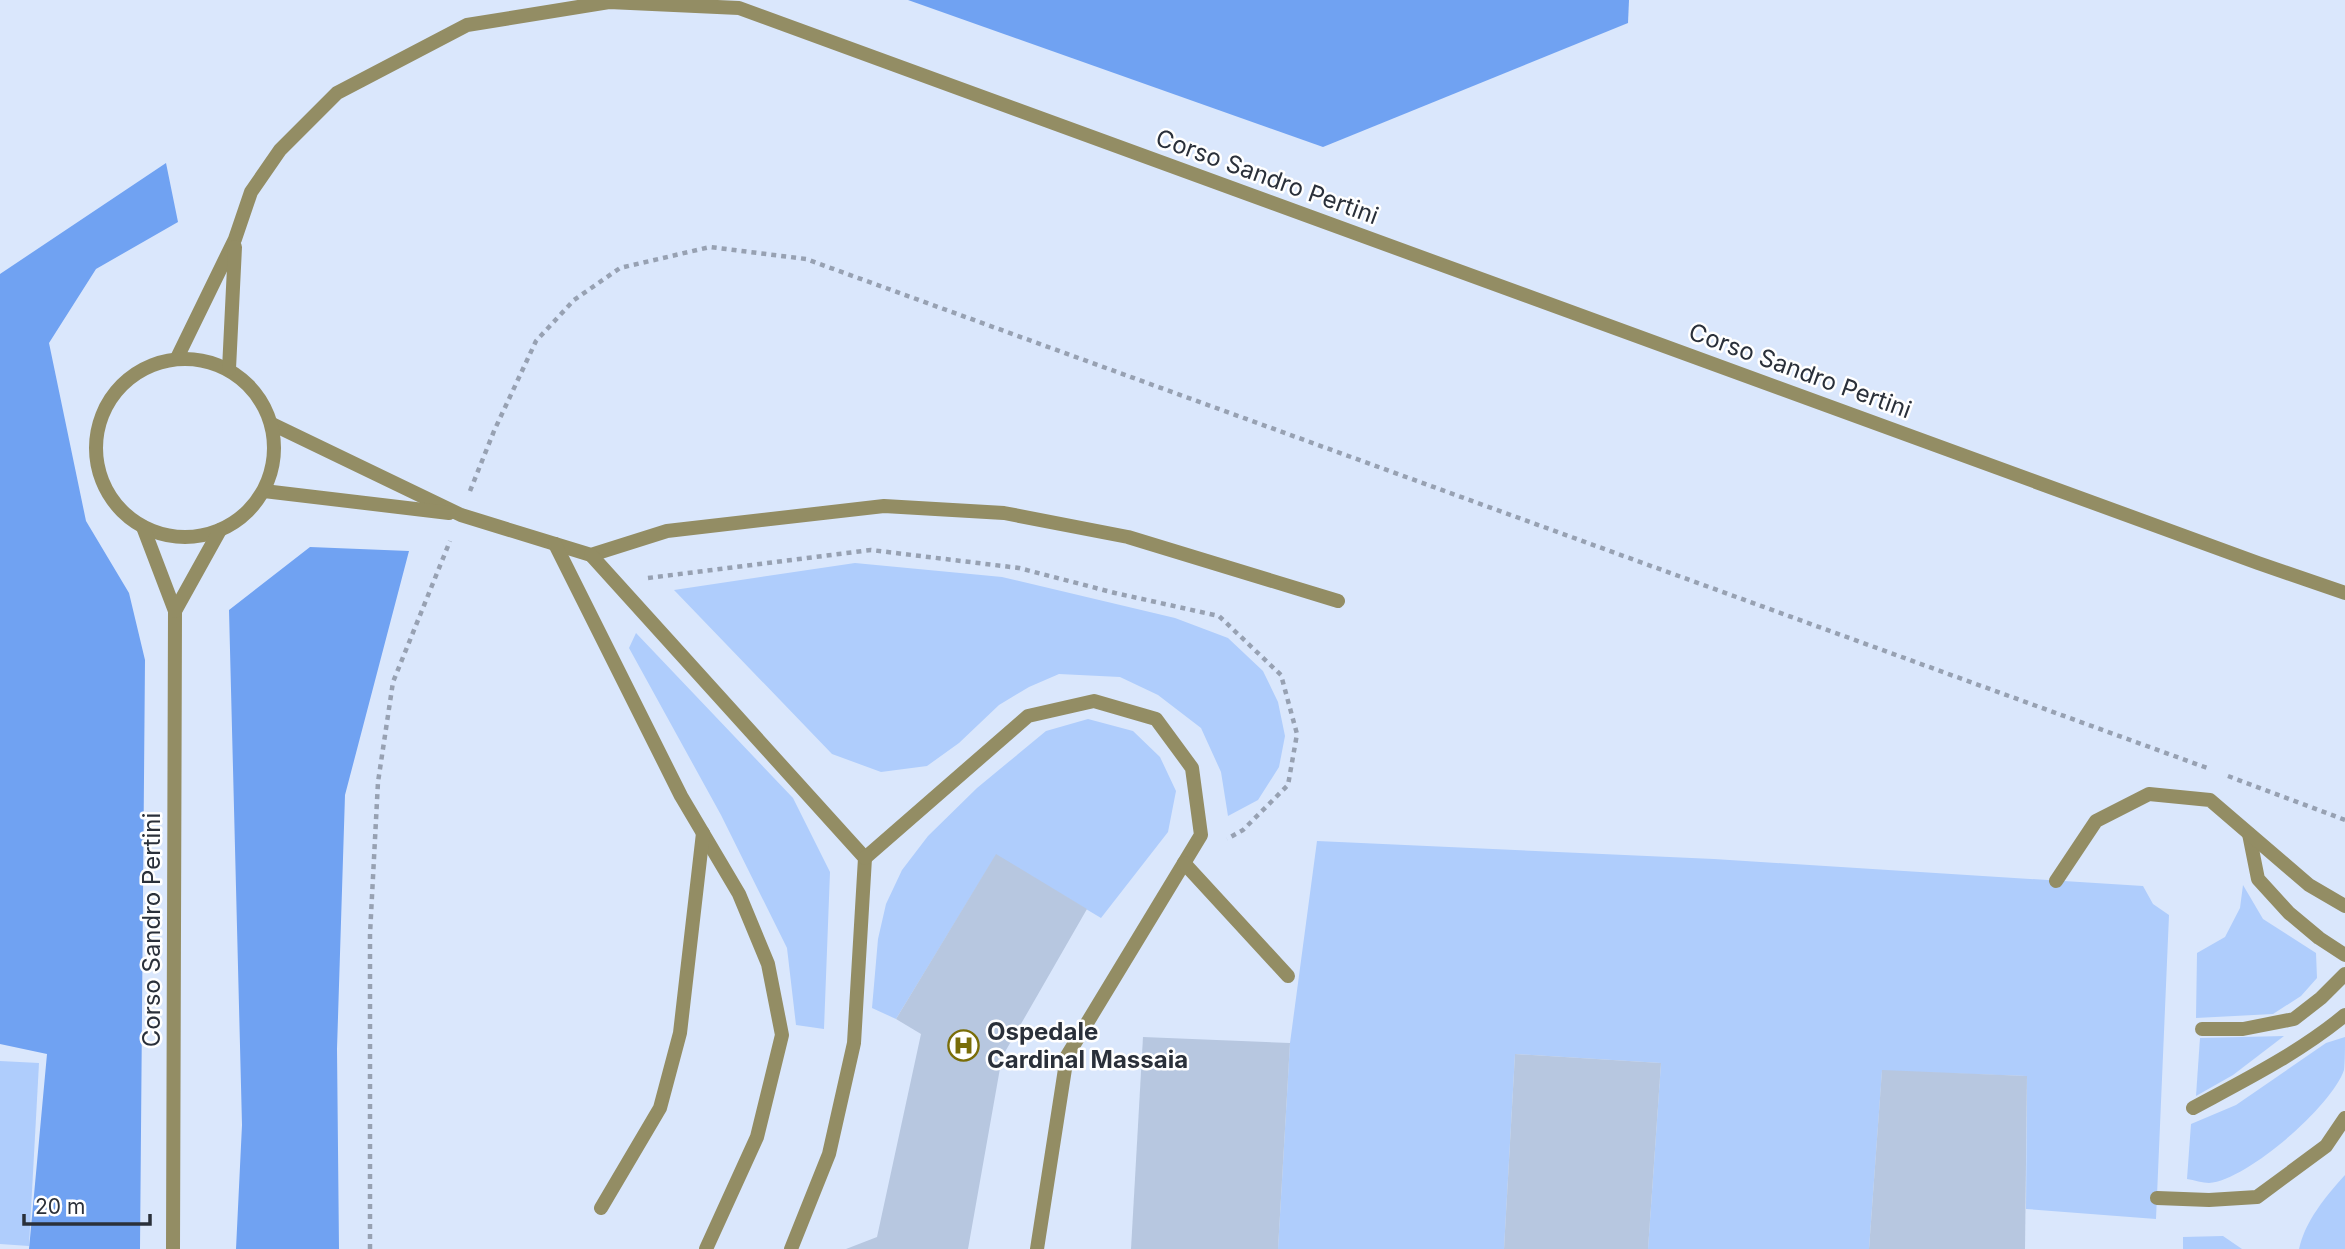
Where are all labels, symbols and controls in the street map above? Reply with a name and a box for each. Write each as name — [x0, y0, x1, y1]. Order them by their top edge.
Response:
street label: Corso Sandro Pertini — [1152, 123, 1382, 230]
street label: Corso Sandro Pertini — [1685, 317, 1915, 424]
street label: Corso Sandro Pertini — [137, 813, 166, 1047]
place label: Ospedale Cardinal Massaia — [987, 1017, 1188, 1074]
hospital icon: Ospedale Cardinal Massaia — [947, 1029, 981, 1063]
scale bar — [24, 1182, 150, 1226]
text: 20 m — [35, 1194, 85, 1219]

